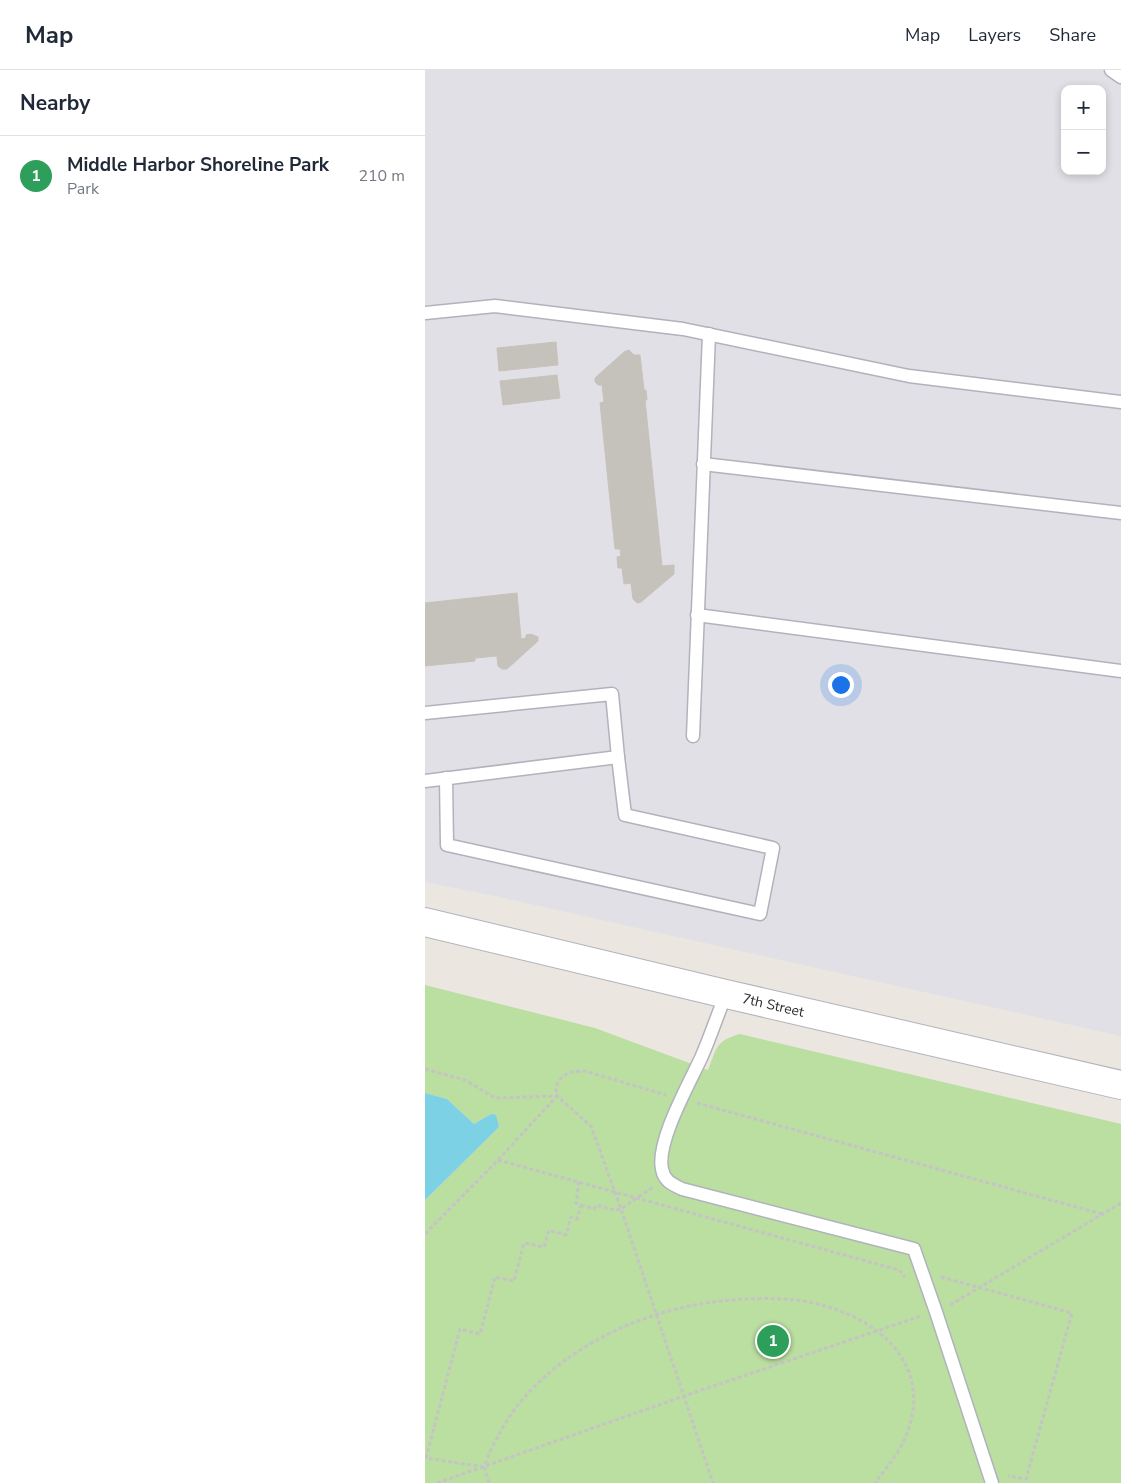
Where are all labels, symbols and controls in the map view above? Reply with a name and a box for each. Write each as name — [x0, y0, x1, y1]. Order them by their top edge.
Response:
text: Map — [25, 19, 73, 51]
text: Map — [905, 23, 940, 47]
text: Layers — [968, 23, 1021, 47]
text: Share — [1049, 23, 1096, 47]
map controls — [1061, 85, 1106, 175]
button: + — [1061, 85, 1106, 130]
text: Nearby — [20, 89, 90, 117]
button: − — [1061, 130, 1106, 175]
text: Middle Harbor Shoreline Park — [67, 152, 329, 178]
text: 1 — [31, 165, 41, 187]
text: 210 m — [358, 165, 405, 187]
text: Park — [67, 178, 99, 200]
your location — [828, 672, 854, 698]
street label: 7th Street — [740, 989, 806, 1021]
pin: 1 — [757, 1322, 789, 1360]

